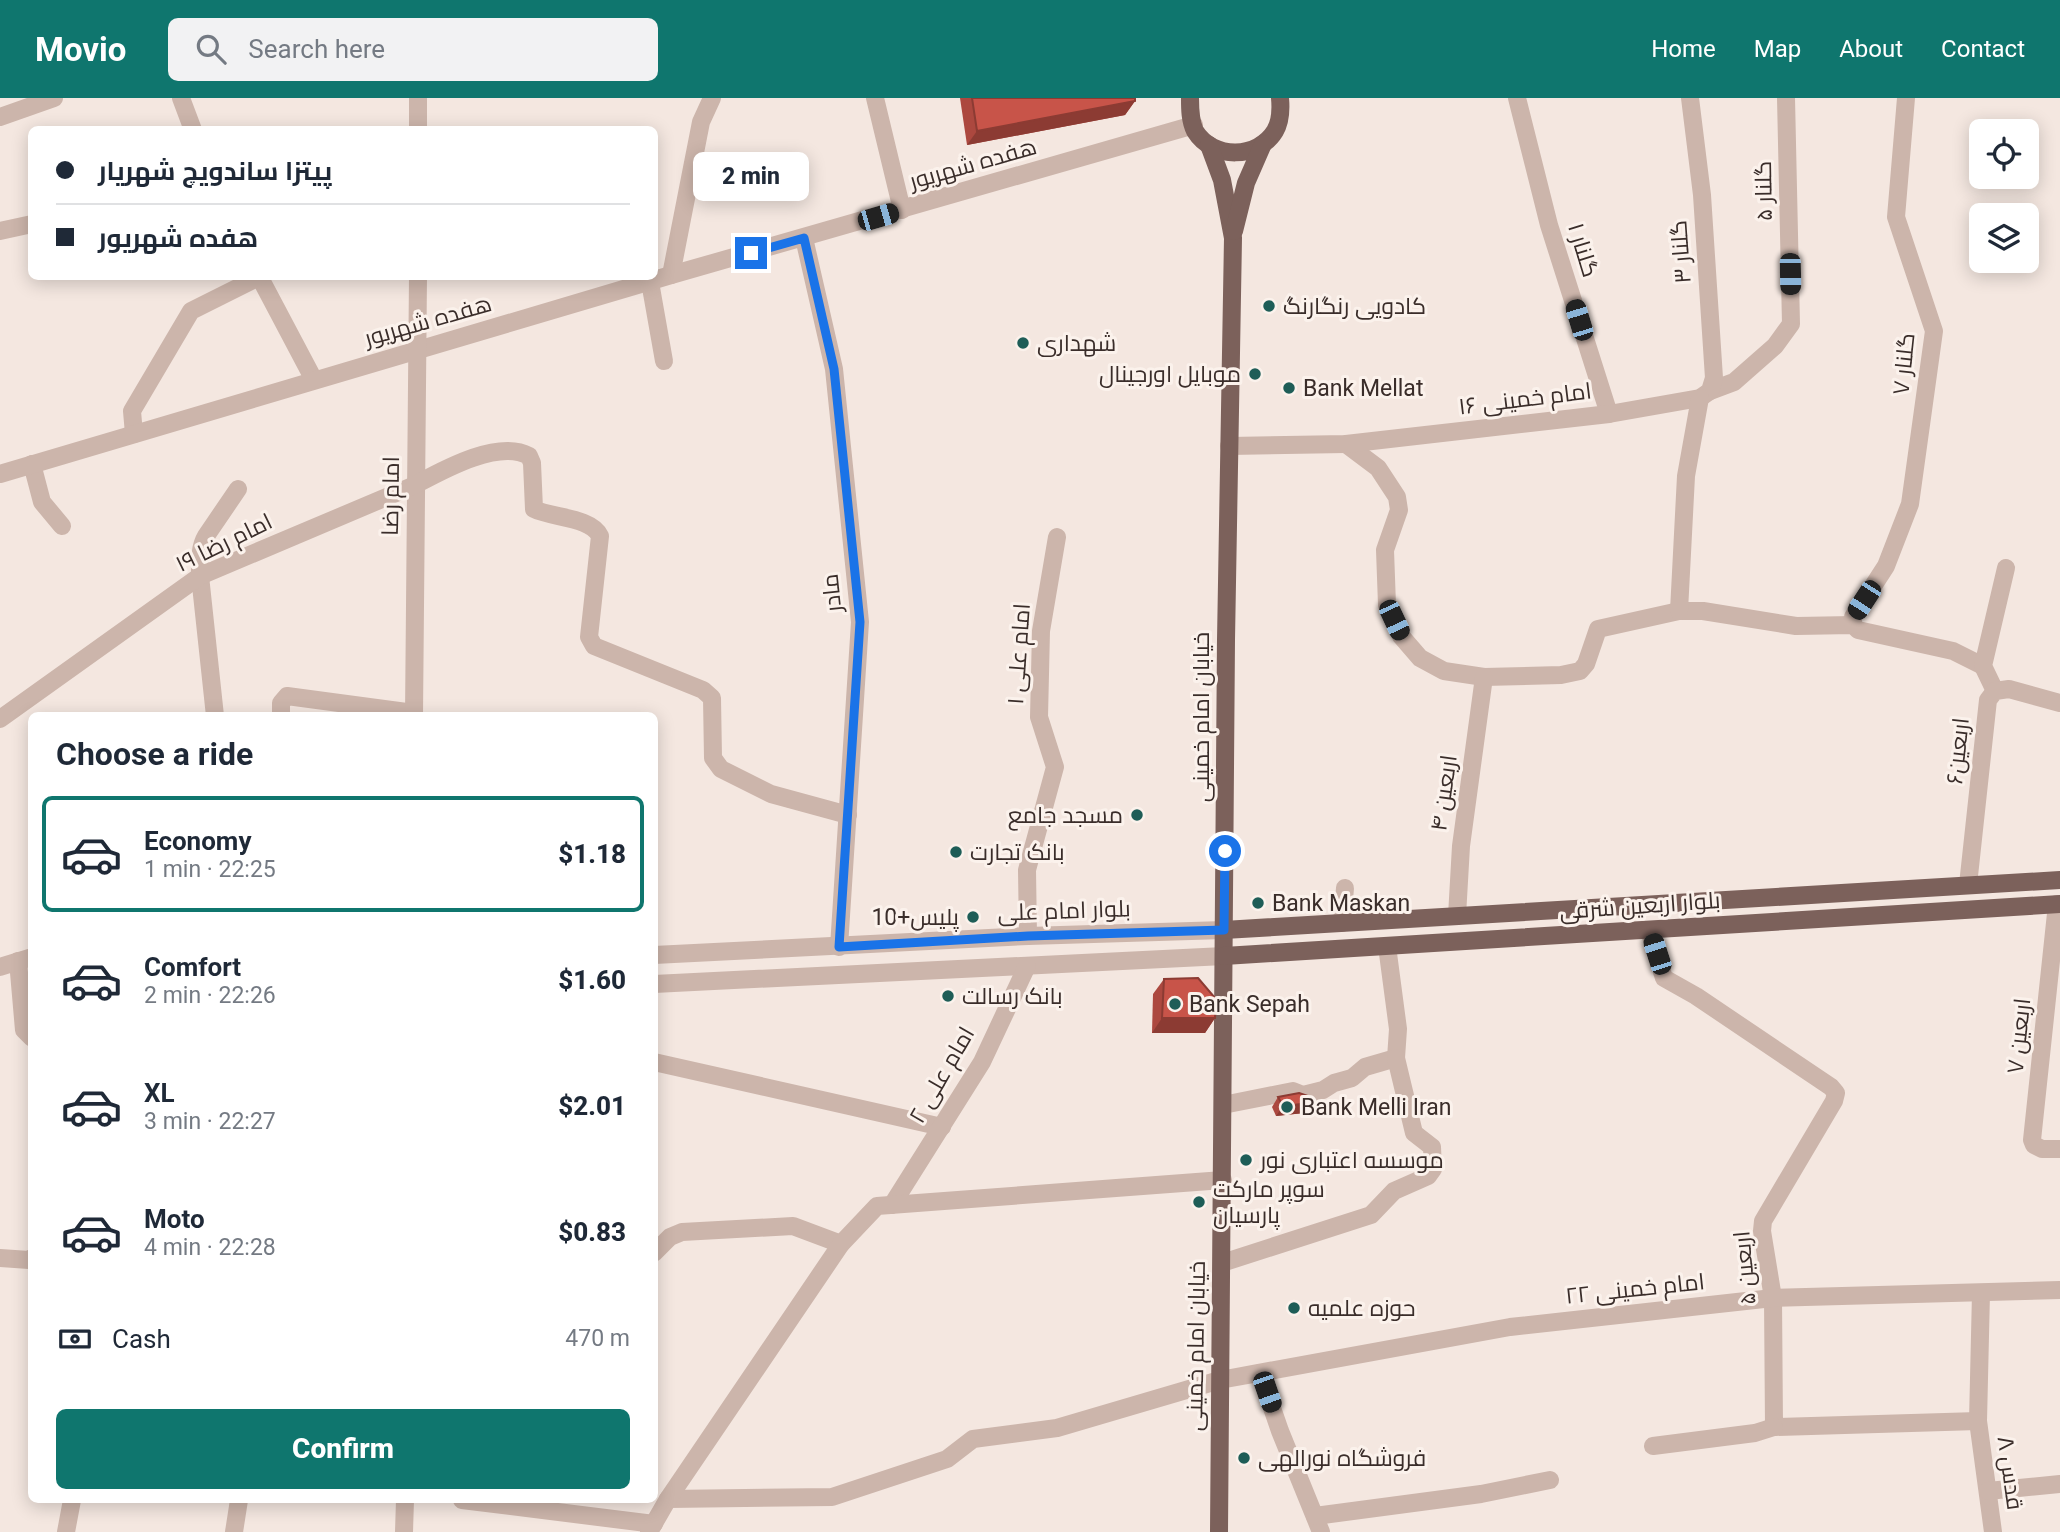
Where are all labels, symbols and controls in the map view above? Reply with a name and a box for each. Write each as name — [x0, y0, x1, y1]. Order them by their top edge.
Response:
search box — [168, 18, 658, 81]
text: Movio — [35, 30, 126, 69]
icon: search — [192, 30, 230, 68]
text: Search here — [248, 34, 385, 64]
text: Home — [1651, 35, 1716, 63]
text: Map — [1754, 35, 1801, 63]
text: About — [1839, 35, 1903, 63]
text: Contact — [1941, 35, 2025, 63]
map controls — [1969, 119, 2039, 273]
button: locate — [1969, 119, 2039, 189]
street label: هفده شهریور — [904, 133, 1040, 196]
callout: 2 min — [693, 152, 809, 200]
text: پیتزا ساندویچ شهریار — [98, 156, 332, 186]
street label: گلنار ۵ — [1750, 161, 1778, 221]
text: 2 min — [722, 163, 780, 190]
car — [855, 201, 902, 233]
button: layers — [1969, 203, 2039, 273]
street label: گلنار ۳ — [1665, 219, 1697, 285]
street label: گلنار ۱ — [1562, 220, 1604, 280]
text: هفده شهریور — [98, 223, 258, 253]
route end — [735, 237, 767, 269]
car — [1780, 253, 1801, 295]
street label: هفده شهریور — [359, 290, 495, 353]
place label: کادویی رنگارنگ — [1283, 293, 1426, 320]
car — [1563, 297, 1596, 343]
marker: کادویی رنگارنگ — [1261, 298, 1277, 314]
place label: شهداری — [1037, 330, 1116, 357]
street label: گلنار ۷ — [1887, 332, 1921, 396]
marker: شهداری — [1015, 335, 1031, 351]
place label: موبایل اورجینال — [1099, 361, 1241, 388]
marker: موبایل اورجینال — [1247, 366, 1263, 382]
place label: Bank Mellat — [1303, 375, 1423, 402]
street label: امام خمینی ۱۶ — [1457, 377, 1593, 423]
marker: Bank Mellat — [1281, 380, 1297, 396]
street label: امام رضا — [377, 456, 407, 536]
street label: امام رضا ۱۹ — [171, 508, 278, 580]
street label: مادر — [817, 572, 848, 616]
car — [1844, 577, 1885, 623]
car — [1376, 597, 1413, 643]
street label: امام علی ۱ — [1002, 602, 1038, 706]
street label: خیابان امام خمینی — [1188, 632, 1217, 802]
street label: اربعین۶ — [1941, 716, 1975, 786]
text: Choose a ride — [56, 735, 253, 773]
street label: اربعین ۴ — [1425, 753, 1463, 833]
place label: مسجد جامع — [1008, 802, 1123, 831]
marker: مسجد جامع — [1129, 807, 1145, 823]
icon: car — [60, 823, 123, 886]
text: Economy — [144, 826, 251, 856]
route start — [1209, 835, 1241, 867]
text: $1.18 — [558, 839, 626, 869]
place label: بانک تجارت — [970, 839, 1065, 866]
marker: بانک تجارت — [948, 844, 964, 860]
text: 1 min · 22:25 — [144, 856, 276, 883]
street label: بلوار اربعین شرقی — [1559, 887, 1721, 925]
place label: Bank Maskan — [1272, 890, 1410, 917]
street label: بلوار امام علی — [997, 895, 1131, 929]
marker: Bank Maskan — [1250, 895, 1266, 911]
place label: پلیس+10 — [871, 904, 959, 932]
marker: پلیس+10 — [965, 909, 981, 925]
car — [1641, 931, 1674, 977]
icon: car — [60, 949, 123, 1012]
text: Comfort — [144, 952, 241, 982]
text: $1.60 — [558, 965, 626, 995]
text: 2 min · 22:26 — [144, 982, 276, 1009]
place label: بانک رسالت — [962, 983, 1063, 1010]
marker: بانک رسالت — [940, 988, 956, 1004]
place label: Bank Sepah — [1189, 991, 1310, 1018]
marker: Bank Sepah — [1167, 996, 1183, 1012]
street label: اربعین ۷ — [2002, 997, 2036, 1075]
street label: امام علی ۲ — [904, 1022, 982, 1129]
icon: car — [60, 1075, 123, 1138]
text: XL — [144, 1078, 175, 1108]
text: $2.01 — [558, 1091, 626, 1121]
place label: Bank Melli Iran — [1301, 1094, 1451, 1121]
marker: Bank Melli Iran — [1279, 1099, 1295, 1115]
text: 3 min · 22:27 — [144, 1108, 276, 1135]
place label: موسسه اعتباری نور — [1258, 1147, 1444, 1174]
marker: موسسه اعتباری نور — [1238, 1152, 1254, 1168]
place label: سوپر مارکت پارسیان — [1213, 1176, 1325, 1230]
marker: سوپر مارکت پارسیان — [1191, 1194, 1207, 1210]
icon: car — [60, 1201, 123, 1264]
text: Moto — [144, 1204, 205, 1234]
text: $0.83 — [558, 1217, 626, 1247]
street label: اربعین ۵ — [1728, 1230, 1762, 1306]
text: 4 min · 22:28 — [144, 1234, 276, 1261]
street label: خیابان امام خمینی — [1181, 1261, 1213, 1431]
street label: امام خمینی ۲۲ — [1564, 1268, 1706, 1312]
place label: حوزه علمیه — [1308, 1295, 1416, 1322]
marker: حوزه علمیه — [1286, 1300, 1302, 1316]
icon: cash — [56, 1320, 94, 1358]
text: Cash — [112, 1324, 171, 1354]
text: 470 m — [565, 1325, 630, 1352]
car — [1251, 1369, 1284, 1415]
button: Confirm — [56, 1409, 630, 1489]
street label: قدس ۸ — [1991, 1434, 2029, 1512]
place label: فروشگاه نورالهی — [1258, 1445, 1426, 1472]
marker: فروشگاه نورالهی — [1236, 1450, 1252, 1466]

